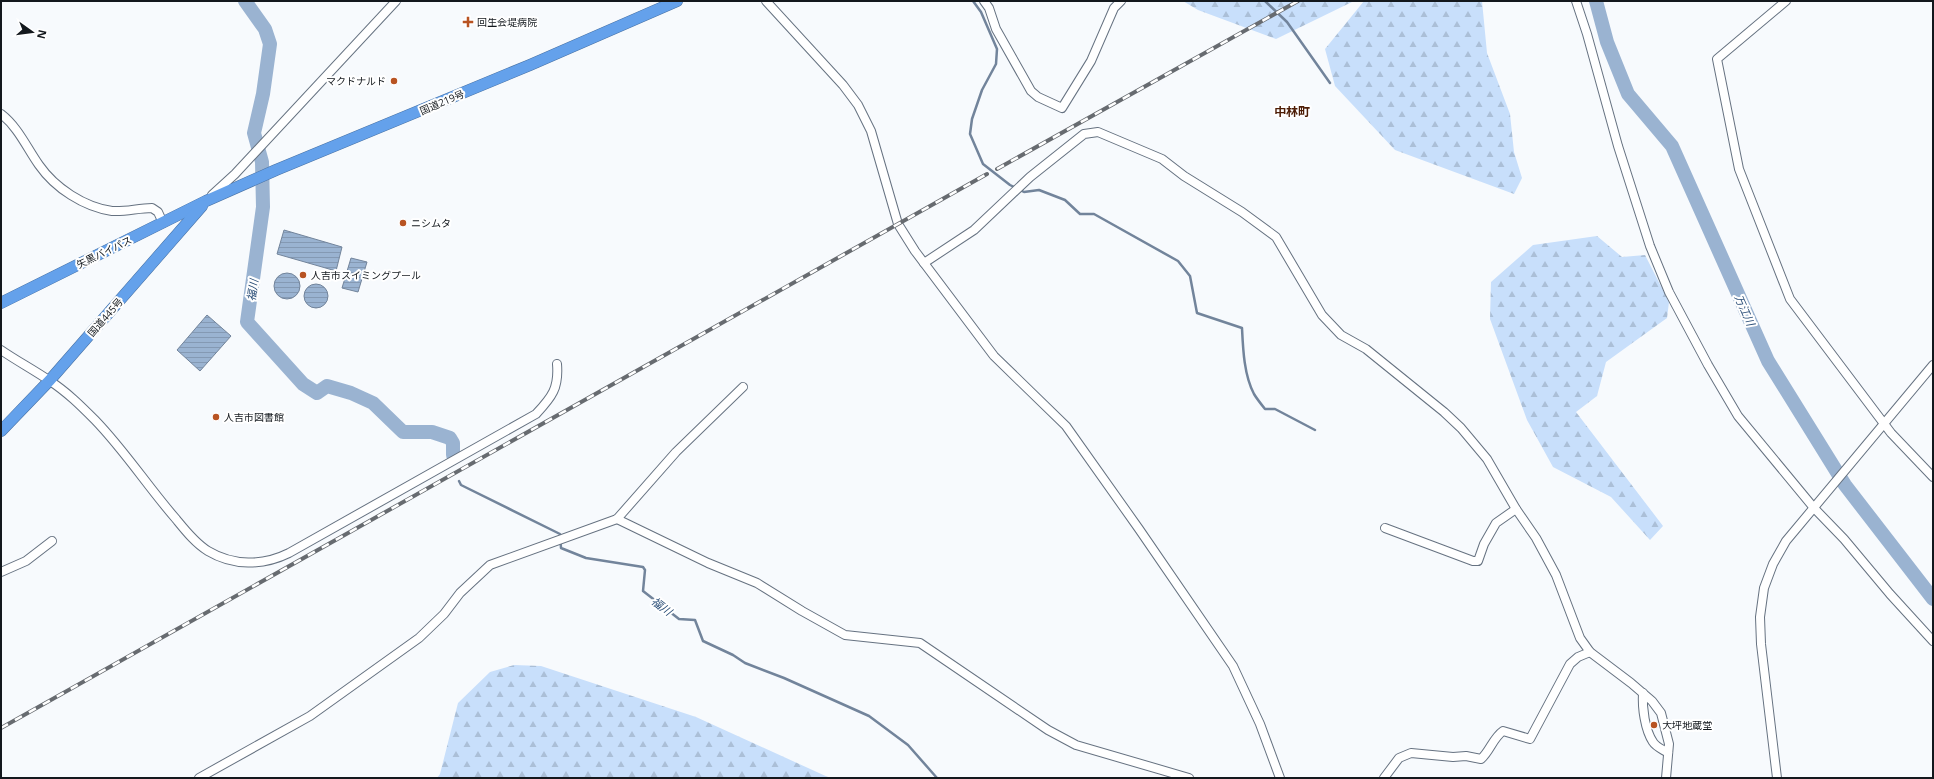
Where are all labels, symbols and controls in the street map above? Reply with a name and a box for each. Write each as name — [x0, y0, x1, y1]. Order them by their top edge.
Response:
north arrow — [12, 12, 52, 52]
place label: 回生会堤病院 — [477, 15, 537, 29]
marker: 回生会堤病院 — [462, 16, 474, 28]
text: N — [34, 28, 51, 41]
place label: マクドナルド — [326, 74, 386, 88]
marker: マクドナルド — [389, 76, 399, 86]
street label: 国道219号 — [418, 86, 466, 118]
district label: 中林町 — [1274, 103, 1310, 120]
place label: ニシムタ — [411, 216, 451, 230]
marker: ニシムタ — [398, 218, 408, 228]
street label: 矢黒バイパス — [74, 233, 134, 271]
place label: 人吉市スイミングプール — [311, 268, 421, 282]
marker: 人吉市スイミングプール — [298, 270, 308, 280]
water label: 福川 — [243, 277, 261, 302]
water label: 万江川 — [1731, 292, 1759, 329]
street label: 国道445号 — [84, 295, 126, 339]
place label: 人吉市図書館 — [224, 410, 284, 424]
marker: 人吉市図書館 — [211, 412, 221, 422]
water label: 福川 — [649, 593, 676, 619]
place label: 大坪地蔵堂 — [1662, 718, 1712, 732]
marker: 大坪地蔵堂 — [1649, 720, 1659, 730]

